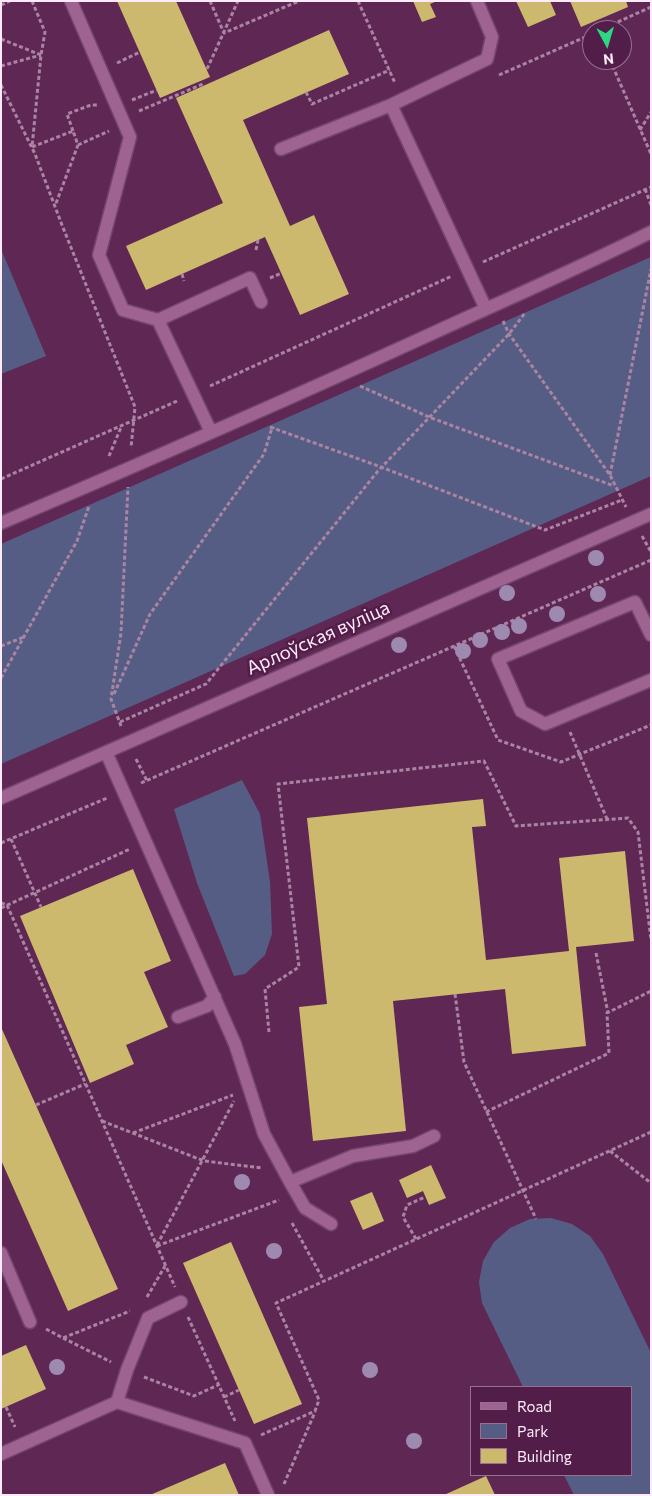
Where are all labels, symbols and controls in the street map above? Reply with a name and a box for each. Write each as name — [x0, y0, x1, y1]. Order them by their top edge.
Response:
north arrow — [582, 20, 632, 70]
text: N — [602, 50, 615, 68]
street label: Арлоўская вуліца — [243, 596, 393, 680]
legend — [470, 1386, 632, 1476]
text: Road — [517, 1397, 552, 1415]
text: Park — [517, 1422, 548, 1440]
text: Building — [517, 1447, 572, 1465]

